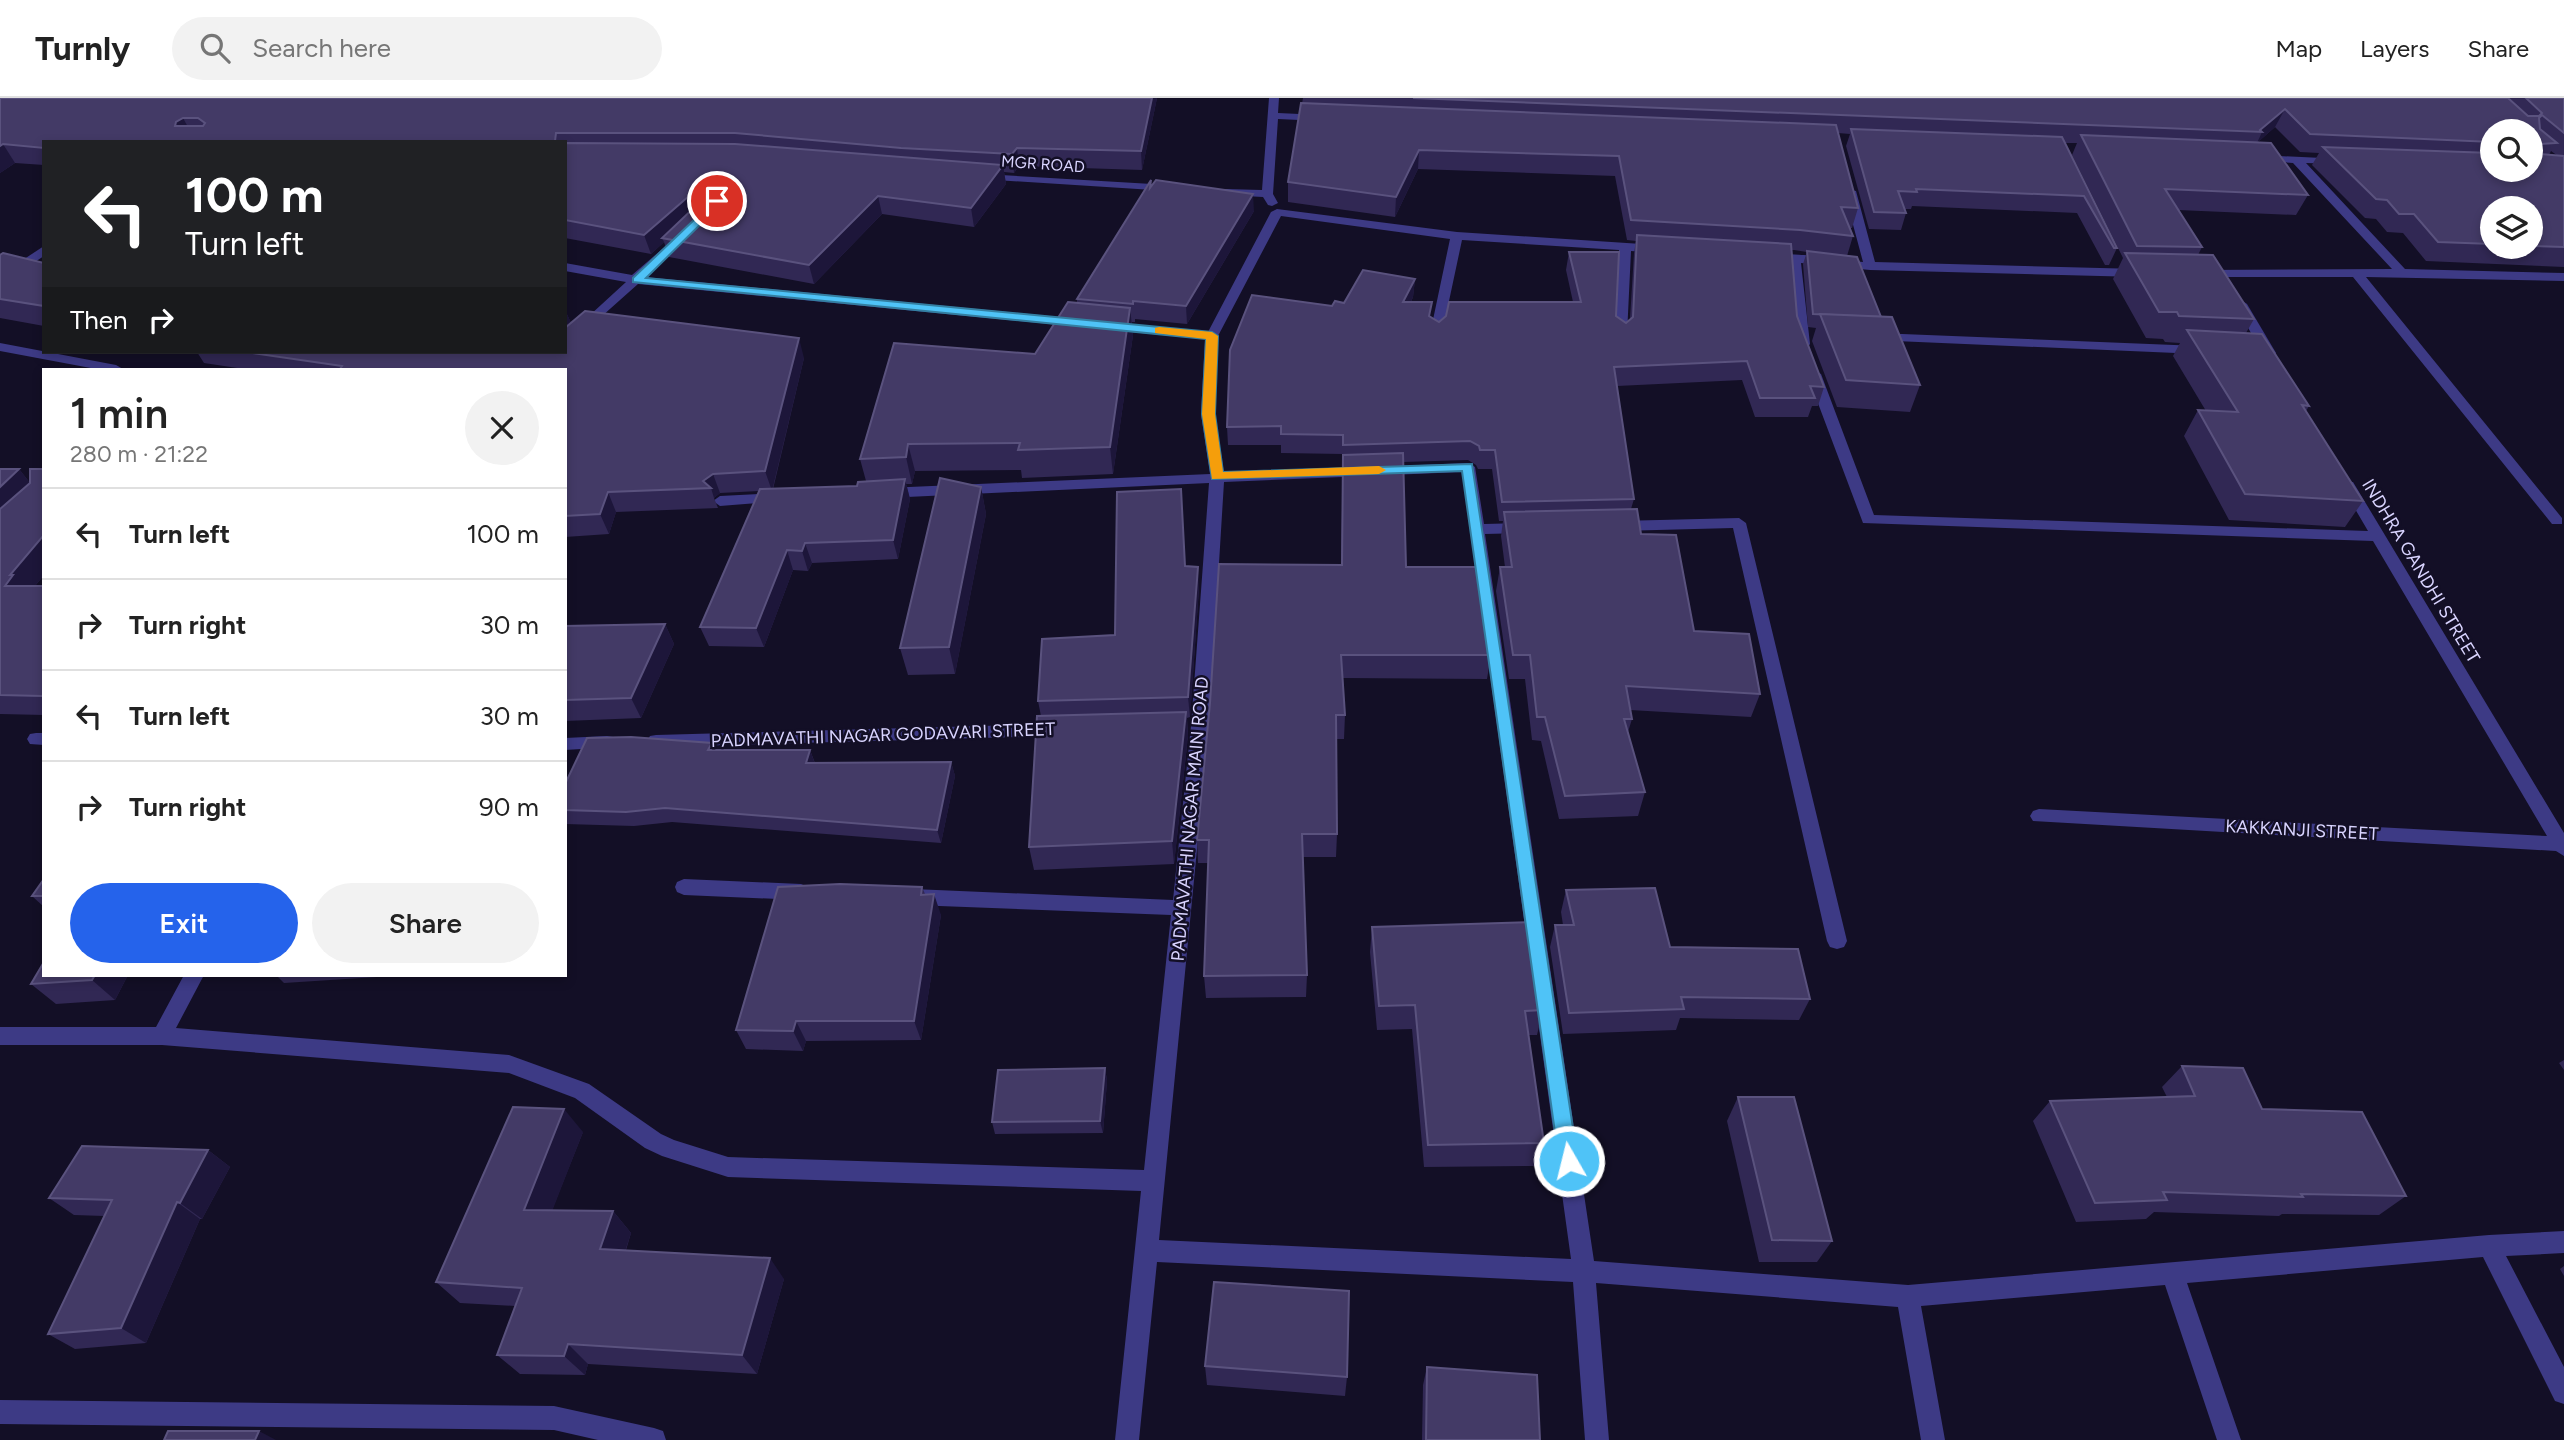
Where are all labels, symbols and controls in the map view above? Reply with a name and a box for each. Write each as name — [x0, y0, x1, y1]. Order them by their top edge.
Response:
search box — [172, 17, 662, 80]
text: Turnly — [35, 29, 130, 68]
icon: search — [196, 29, 234, 67]
text: Search here — [252, 32, 391, 64]
text: Map — [2275, 34, 2322, 63]
text: Layers — [2360, 34, 2429, 63]
text: Share — [2467, 34, 2529, 63]
map controls — [2480, 119, 2543, 259]
button: search — [2480, 119, 2543, 182]
street label: MGR ROAD — [1000, 152, 1086, 176]
text: 100 m — [185, 165, 324, 224]
icon: left — [70, 168, 161, 259]
pin — [687, 171, 747, 231]
icon: arrive — [698, 182, 736, 220]
button: layers — [2480, 196, 2543, 259]
text: Turn left — [185, 225, 304, 263]
icon: right — [142, 301, 180, 339]
text: Then — [70, 304, 128, 336]
text: 1 min — [70, 388, 168, 439]
button: close — [465, 391, 539, 465]
text: 280 m · 21:22 — [70, 440, 208, 468]
street label: INDHRA GANDHI STREET — [2357, 475, 2485, 667]
icon: left — [70, 515, 108, 553]
text: Turn left — [129, 518, 230, 550]
text: 100 m — [466, 518, 539, 550]
icon: right — [70, 606, 108, 644]
text: Turn right — [129, 609, 246, 641]
text: 30 m — [480, 609, 539, 641]
street label: PADMAVATHI NAGAR MAIN ROAD — [1167, 676, 1213, 962]
icon: left — [70, 697, 108, 735]
text: Turn left — [129, 700, 230, 732]
text: 30 m — [480, 700, 539, 732]
street label: PADMAVATHI NAGAR GODAVARI STREET — [710, 718, 1056, 752]
icon: right — [70, 788, 108, 826]
text: Turn right — [129, 791, 246, 823]
text: 90 m — [479, 791, 539, 823]
street label: KAKKANJI STREET — [2225, 815, 2379, 845]
button: Exit — [70, 883, 298, 963]
button: Share — [312, 883, 539, 963]
position arrow — [1532, 1124, 1606, 1198]

